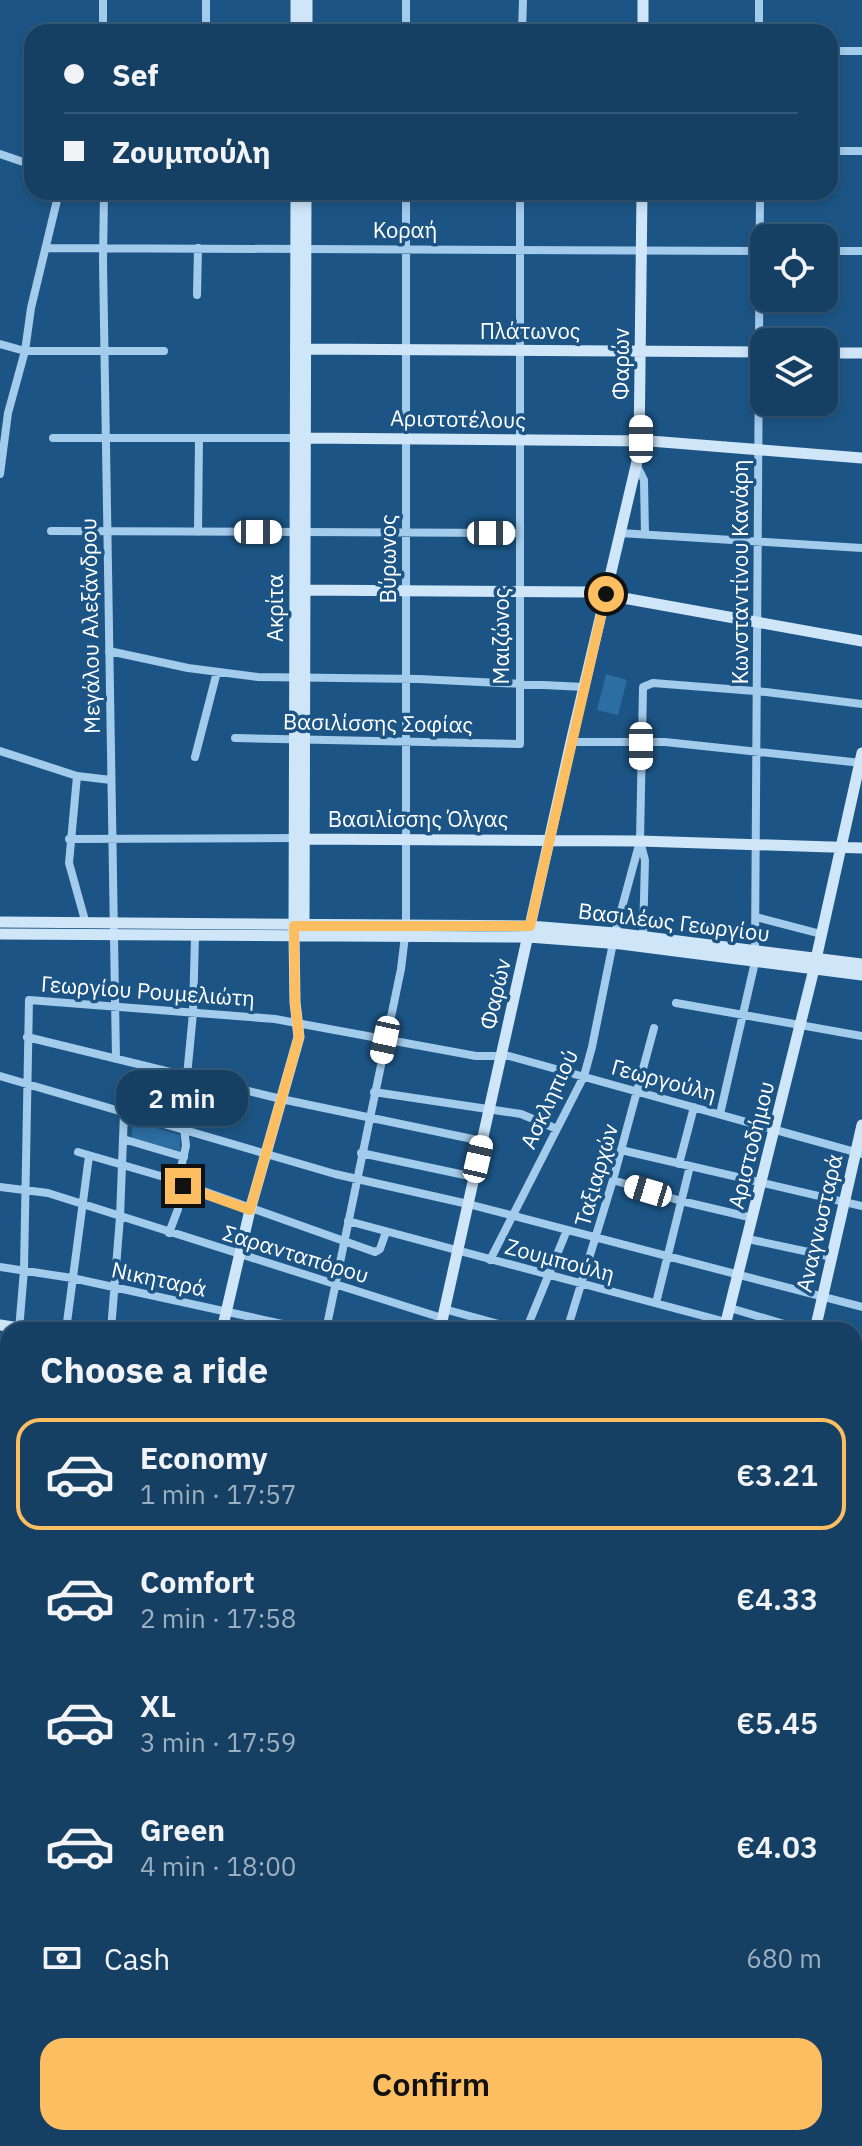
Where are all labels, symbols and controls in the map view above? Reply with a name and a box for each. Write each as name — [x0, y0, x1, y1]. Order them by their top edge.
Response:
text: Sef — [112, 55, 158, 94]
text: Ζουμπούλη — [112, 132, 271, 171]
street label: Κοραή — [373, 215, 437, 244]
map controls — [750, 224, 838, 416]
button: locate — [750, 224, 838, 312]
street label: Πλάτωνος — [480, 316, 580, 345]
street label: Φαρών — [606, 328, 635, 400]
button: layers — [750, 328, 838, 416]
street label: Αριστοτέλους — [390, 403, 526, 434]
car — [629, 415, 653, 463]
street label: Κωνσταντίνου Κανάρη — [725, 459, 754, 685]
street label: Βύρωνος — [373, 514, 402, 604]
street label: Μεγάλου Αλεξάνδρου — [73, 518, 106, 734]
car — [234, 520, 282, 544]
car — [467, 521, 515, 545]
street label: Ακρίτα — [260, 574, 289, 642]
route start — [588, 576, 624, 612]
street label: Μαιζώνος — [486, 588, 515, 684]
street label: Βασιλίσσης Σοφίας — [283, 706, 473, 739]
car — [629, 722, 653, 770]
street label: Βασιλίσσης Όλγας — [328, 804, 508, 833]
street label: Βασιλέως Γεωργίου — [576, 895, 772, 948]
street label: Φαρών — [472, 955, 517, 1032]
street label: Γεωργίου Ρουμελιώτη — [40, 969, 256, 1012]
car — [368, 1014, 402, 1066]
street label: Ασκληπιού — [513, 1044, 584, 1153]
street label: Γεωργούλη — [608, 1052, 720, 1107]
callout: 2 min — [117, 1070, 249, 1126]
street label: Αριστοδήμου — [721, 1078, 780, 1212]
text: 2 min — [148, 1081, 216, 1115]
street label: Ταξιαρχών — [567, 1120, 624, 1230]
car — [461, 1133, 495, 1185]
street label: Αναγνωσταρά — [789, 1151, 849, 1295]
route end — [165, 1168, 201, 1204]
car — [622, 1173, 674, 1209]
street label: Σαρανταπόρου — [220, 1218, 373, 1290]
street label: Ζουμπούλη — [502, 1231, 618, 1288]
street label: Νικηταρά — [109, 1254, 209, 1303]
text: Choose a ride — [40, 1346, 268, 1393]
icon: car — [44, 1438, 116, 1510]
text: Economy — [140, 1438, 268, 1477]
text: €3.21 — [736, 1455, 818, 1494]
text: 1 min · 17:57 — [140, 1477, 296, 1511]
icon: car — [44, 1562, 116, 1634]
text: Comfort — [140, 1562, 255, 1601]
text: €4.33 — [736, 1579, 818, 1618]
text: 2 min · 17:58 — [140, 1601, 296, 1635]
icon: car — [44, 1686, 116, 1758]
text: XL — [140, 1686, 176, 1725]
text: €5.45 — [736, 1703, 818, 1742]
text: 3 min · 17:59 — [140, 1725, 296, 1759]
icon: car — [44, 1810, 116, 1882]
text: Green — [140, 1810, 225, 1849]
text: €4.03 — [736, 1827, 818, 1866]
text: 4 min · 18:00 — [140, 1849, 296, 1883]
icon: cash — [40, 1936, 84, 1980]
text: Cash — [104, 1939, 170, 1978]
text: 680 m — [746, 1941, 822, 1975]
button: Confirm — [40, 2038, 822, 2130]

